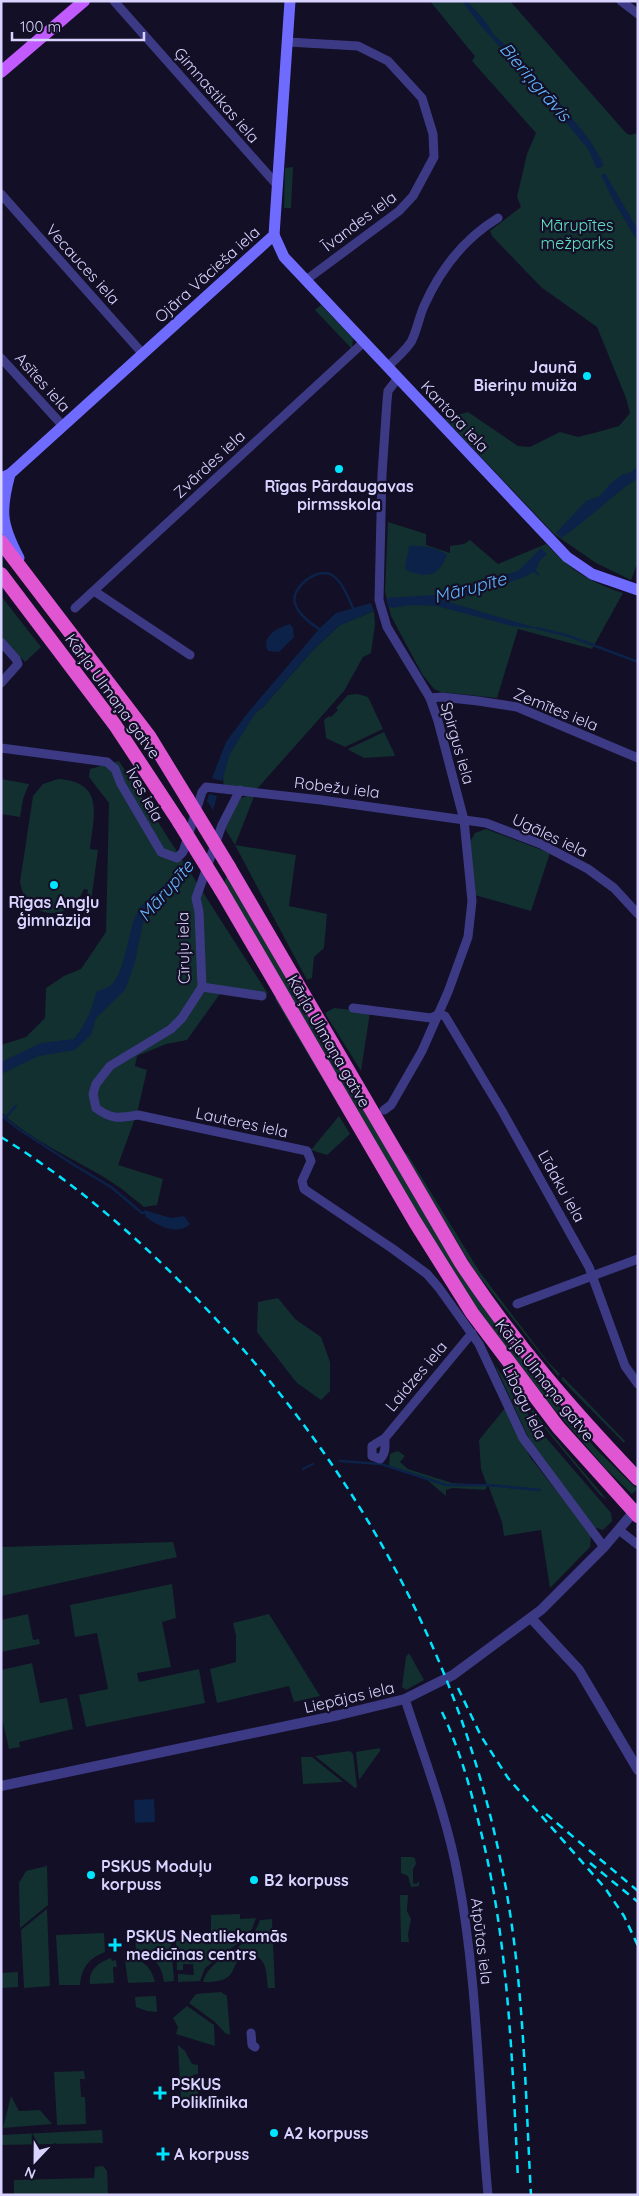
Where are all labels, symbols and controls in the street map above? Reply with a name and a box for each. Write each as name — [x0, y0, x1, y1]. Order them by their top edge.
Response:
scale bar — [12, 10, 145, 42]
text: 100 m — [20, 17, 61, 36]
water label: Bieriņgrāvis — [495, 37, 577, 127]
street label: Ģimnastikas iela — [170, 43, 264, 147]
street label: Īvandes iela — [317, 187, 400, 256]
park label: Mārupītes mežparks — [540, 215, 614, 253]
street label: Vecauces iela — [42, 220, 124, 308]
street label: Ojāra Vācieša iela — [150, 222, 264, 326]
street label: Asītes iela — [11, 348, 75, 416]
place label: Jaunā Bieriņu muiža — [473, 357, 577, 396]
marker: Jaunā Bieriņu muiža — [581, 370, 593, 382]
street label: Kantora iela — [417, 376, 493, 456]
street label: Zvārdes iela — [169, 426, 249, 502]
marker: Rīgas Pārdaugavas pirmsskola — [333, 463, 345, 475]
place label: Rīgas Pārdaugavas pirmsskola — [264, 476, 414, 514]
water label: Mārupīte — [431, 567, 509, 608]
street label: Kārļa Ulmaņa gatve — [61, 630, 165, 762]
street label: Zemītes iela — [511, 683, 601, 735]
street label: Spirgus iela — [437, 700, 479, 786]
street label: Īves iela — [121, 762, 168, 825]
street label: Robežu iela — [293, 772, 381, 802]
street label: Ugāles iela — [509, 809, 591, 861]
water label: Mārupīte — [133, 855, 199, 926]
marker: Rīgas Angļu ģimnāzija — [48, 879, 60, 891]
place label: Rīgas Angļu ģimnāzija — [9, 892, 99, 930]
street label: Cīruļu iela — [172, 912, 194, 984]
street label: Kārļa Ulmaņa gatve — [283, 971, 375, 1111]
street label: Lauteres iela — [194, 1102, 290, 1142]
street label: Līdaku iela — [534, 1147, 590, 1225]
street label: Kārļa Ulmaņa gatve — [491, 1315, 599, 1445]
street label: Laidzes iela — [381, 1337, 451, 1415]
street label: Lībagu iela — [498, 1361, 552, 1443]
street label: Liepājas iela — [302, 1677, 396, 1717]
place label: PSKUS Moduļu korpuss — [101, 1856, 212, 1894]
marker: PSKUS Moduļu korpuss — [85, 1869, 97, 1881]
place label: B2 korpuss — [264, 1870, 349, 1890]
marker: B2 korpuss — [248, 1874, 260, 1886]
street label: Atpūtas iela — [467, 1896, 497, 1986]
place label: PSKUS Neatliekamās medicīnas centrs — [126, 1926, 288, 1964]
marker: PSKUS Neatliekamās medicīnas centrs — [108, 1938, 122, 1952]
place label: PSKUS Poliklīnika — [171, 2074, 248, 2112]
marker: PSKUS Poliklīnika — [153, 2086, 167, 2100]
place label: A2 korpuss — [284, 2123, 369, 2143]
marker: A2 korpuss — [268, 2127, 280, 2139]
north arrow — [10, 2136, 60, 2186]
place label: A korpuss — [174, 2144, 250, 2164]
marker: A korpuss — [156, 2147, 170, 2161]
text: N — [22, 2163, 38, 2183]

